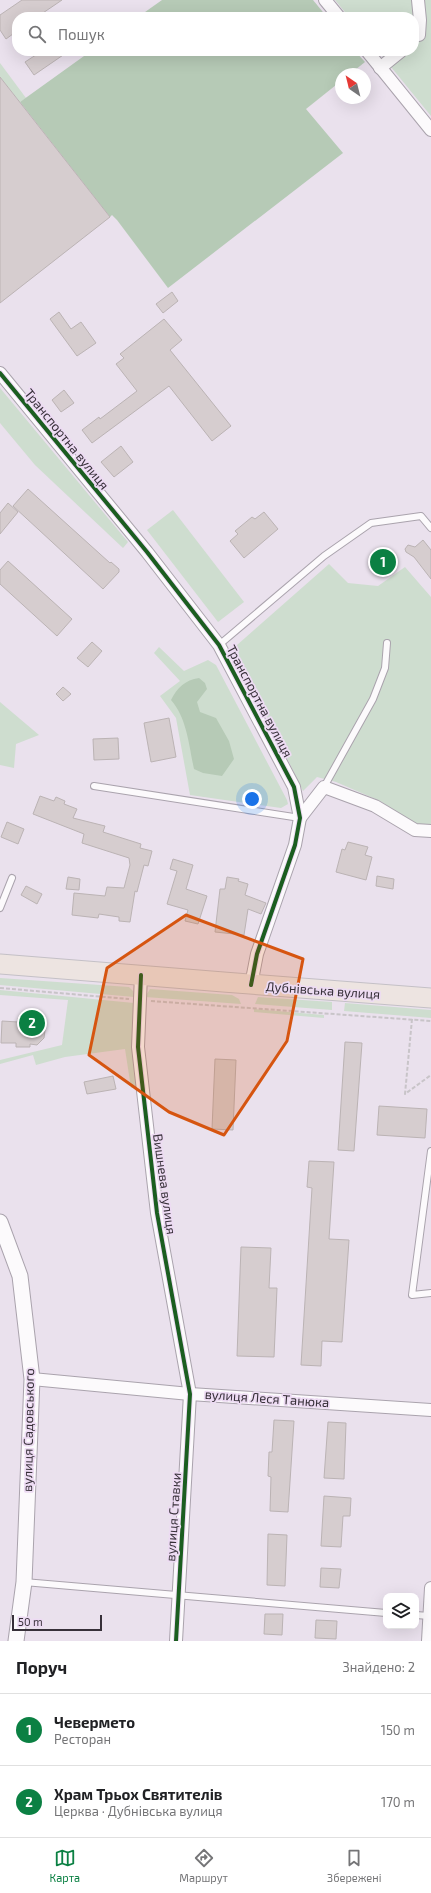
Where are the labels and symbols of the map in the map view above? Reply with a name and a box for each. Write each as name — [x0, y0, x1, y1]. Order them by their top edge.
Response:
north arrow — [335, 68, 371, 104]
street label: Транспортна вулиця — [21, 385, 113, 493]
pin: 1 — [370, 547, 396, 577]
street label: Транспортна вулиця — [224, 642, 296, 760]
your location — [242, 789, 262, 809]
street label: Дубнівська вулиця — [265, 978, 381, 1002]
pin: 2 — [19, 1008, 45, 1038]
street label: Вишнева вулиця — [150, 1133, 180, 1235]
street label: вулиця Садовського — [19, 1368, 37, 1492]
street label: вулиця Леся Танюка — [204, 1386, 330, 1410]
street label: вулиця Ставки — [162, 1472, 184, 1562]
scale bar — [12, 1613, 102, 1632]

